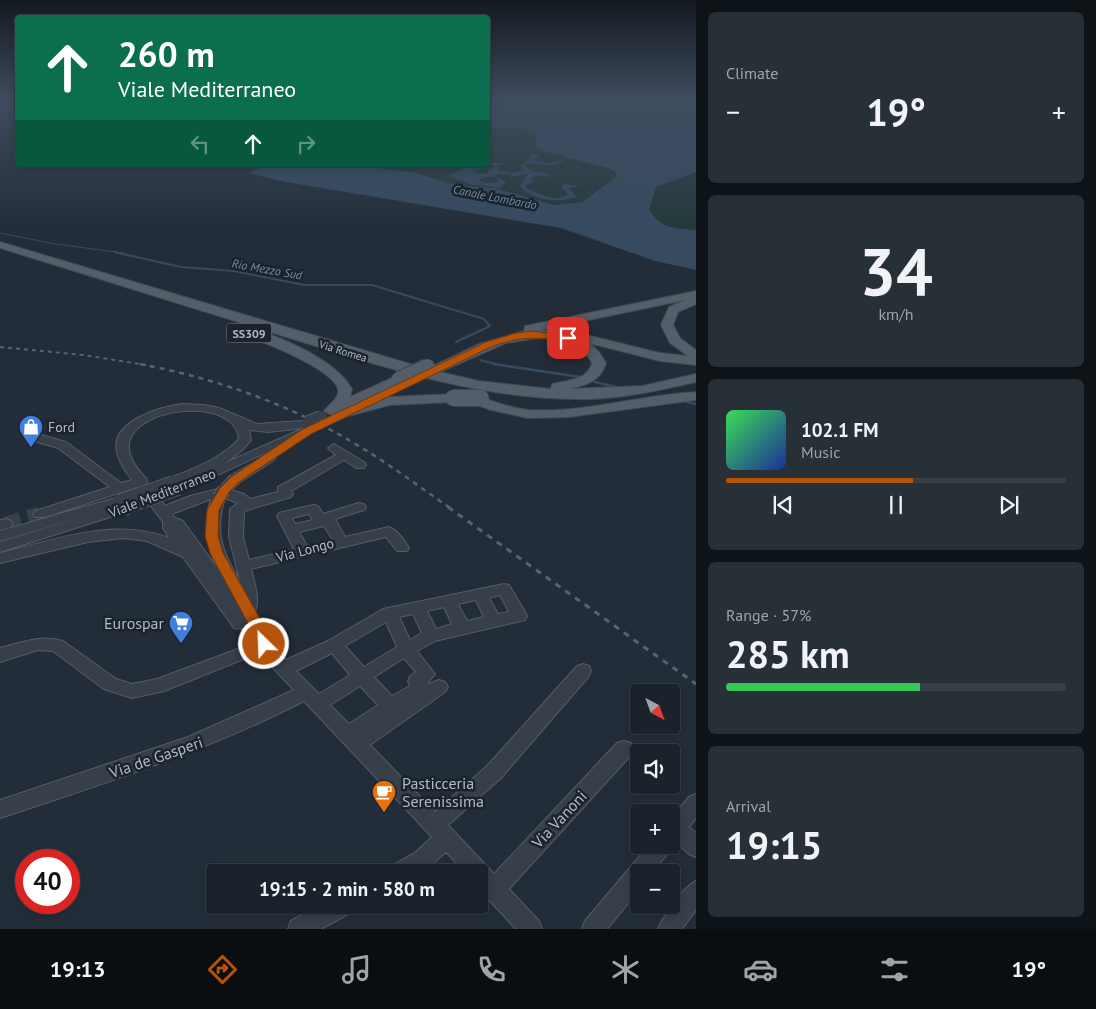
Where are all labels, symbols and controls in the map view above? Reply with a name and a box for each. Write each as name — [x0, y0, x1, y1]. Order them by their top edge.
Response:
text: 260 m — [118, 31, 215, 77]
icon: ahead — [35, 35, 100, 100]
text: Climate — [726, 63, 778, 83]
text: Viale Mediterraneo — [118, 75, 296, 103]
text: 19° — [866, 87, 926, 136]
text: − — [726, 93, 740, 130]
text: + — [1052, 93, 1066, 130]
icon: left — [186, 130, 214, 158]
icon: ahead — [239, 130, 267, 158]
icon: right — [292, 130, 320, 158]
water label: Canale Lombardo — [452, 182, 538, 212]
text: 34 — [859, 229, 933, 313]
water label: Rio Mezzo Sud — [231, 255, 304, 283]
text: km/h — [878, 304, 914, 324]
pin — [547, 317, 589, 359]
road number: SS309 — [226, 323, 272, 342]
icon: arrive — [554, 324, 582, 352]
street label: Via Romea — [316, 337, 369, 365]
shop icon: Ford — [18, 414, 44, 448]
place label: Ford — [48, 418, 75, 436]
text: 102.1 FM — [801, 418, 878, 442]
text: Music — [801, 442, 841, 462]
street label: Viale Mediterraneo — [105, 464, 218, 522]
icon: previous — [769, 491, 797, 519]
icon: pause — [882, 491, 910, 519]
icon: next — [995, 491, 1023, 519]
street label: Via Longo — [273, 534, 336, 567]
text: Range · 57% — [726, 605, 811, 625]
supermarket icon: Eurospar — [168, 610, 194, 644]
place label: Eurospar — [104, 613, 165, 633]
position arrow — [237, 617, 289, 669]
text: 285 km — [726, 629, 850, 678]
north arrow — [630, 684, 680, 734]
map controls — [630, 684, 680, 914]
street label: Via de Gasperi — [106, 732, 205, 783]
button: sound — [630, 744, 680, 794]
place label: Pasticceria Serenissima — [402, 773, 484, 811]
cafe icon: Pasticceria Serenissima — [371, 779, 397, 813]
street label: Via Vanoni — [527, 786, 591, 853]
text: Arrival — [726, 796, 771, 816]
button: + — [630, 804, 680, 854]
text: 19:15 — [726, 820, 822, 869]
speed limit sign: 40 — [15, 849, 80, 914]
button: − — [630, 864, 680, 914]
text: 19:15 · 2 min · 580 m — [259, 877, 435, 901]
icon: directions — [205, 952, 240, 987]
icon: music — [339, 952, 374, 987]
icon: phone — [474, 952, 509, 987]
icon: climate — [608, 952, 643, 987]
icon: car — [743, 952, 778, 987]
icon: filters — [877, 952, 912, 987]
text: 19:13 — [50, 955, 106, 983]
text: 19° — [1012, 955, 1046, 983]

